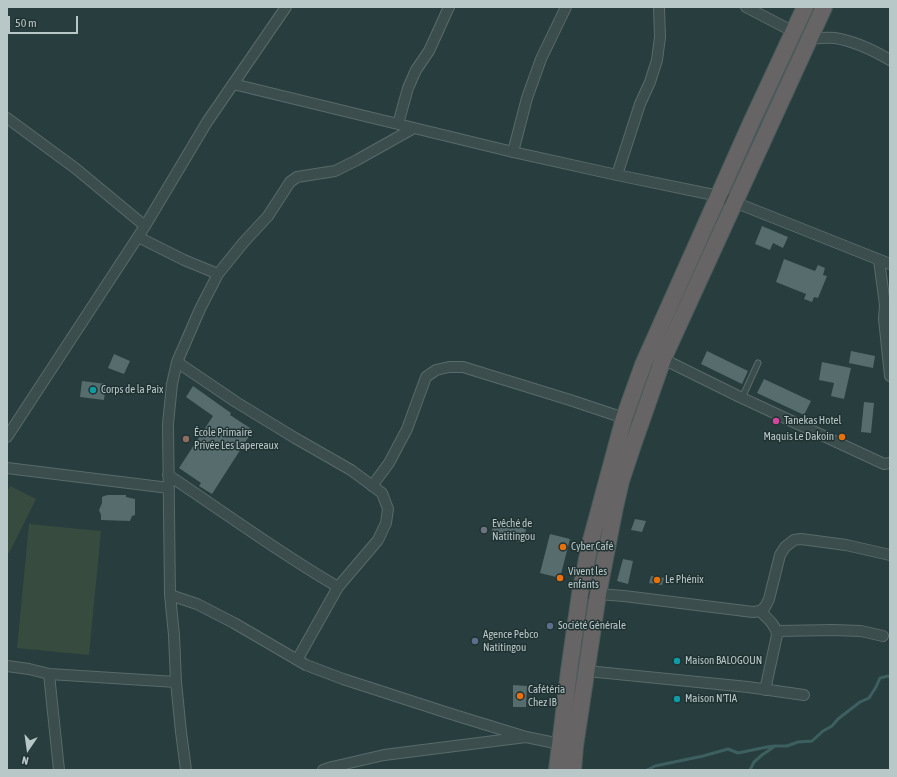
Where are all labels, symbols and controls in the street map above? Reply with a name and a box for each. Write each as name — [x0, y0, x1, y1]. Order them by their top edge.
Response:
scale bar — [10, 8, 80, 34]
text: 50 m — [15, 16, 37, 30]
place label: Corps de la Paix — [101, 383, 163, 397]
marker: Corps de la Paix — [88, 385, 98, 395]
place label: Tanekas Hotel — [784, 414, 841, 428]
marker: Tanekas Hotel — [771, 416, 781, 426]
place label: École Primaire Privée Les Lapereaux — [194, 426, 278, 452]
place label: Maquis Le Dakoin — [763, 430, 834, 444]
marker: Maquis Le Dakoin — [837, 432, 847, 442]
marker: École Primaire Privée Les Lapereaux — [181, 434, 191, 444]
place label: Evêché de Natitingou — [492, 517, 535, 543]
marker: Evêché de Natitingou — [479, 525, 489, 535]
place label: Cyber Café — [571, 540, 614, 554]
marker: Cyber Café — [558, 542, 568, 552]
place label: Vivent les enfants — [568, 565, 607, 591]
marker: Vivent les enfants — [555, 573, 565, 583]
place label: Le Phénix — [665, 573, 704, 587]
marker: Le Phénix — [652, 575, 662, 585]
place label: Société Générale — [558, 619, 626, 633]
marker: Société Générale — [545, 621, 555, 631]
place label: Agence Pebco Natitingou — [483, 628, 539, 654]
marker: Agence Pebco Natitingou — [470, 636, 480, 646]
place label: Maison BALOGOUN — [685, 654, 762, 668]
marker: Maison BALOGOUN — [672, 656, 682, 666]
place label: Cafétéria Chez IB — [528, 683, 565, 709]
marker: Cafétéria Chez IB — [515, 691, 525, 701]
place label: Maison N'TIA — [685, 692, 737, 706]
marker: Maison N'TIA — [672, 694, 682, 704]
north arrow — [8, 729, 48, 769]
text: N — [21, 754, 30, 767]

